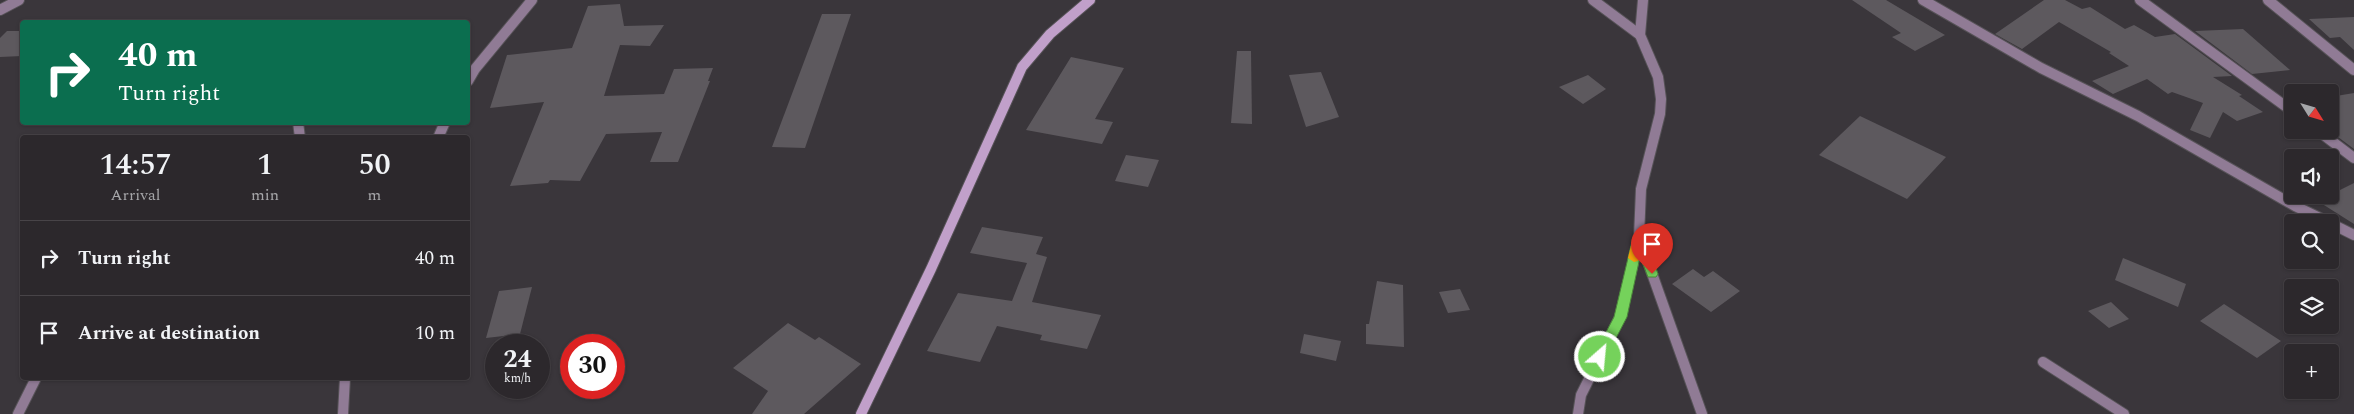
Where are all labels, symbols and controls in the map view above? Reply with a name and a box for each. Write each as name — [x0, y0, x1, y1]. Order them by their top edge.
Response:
text: 40 m — [118, 29, 198, 82]
icon: right — [35, 40, 100, 105]
text: Turn right — [118, 77, 220, 110]
north arrow — [2284, 84, 2339, 139]
map controls — [2284, 84, 2339, 399]
text: 14:57 — [99, 142, 172, 188]
text: 1 — [257, 142, 273, 188]
text: 50 — [358, 142, 391, 188]
button: sound — [2284, 149, 2339, 204]
text: Arrival — [111, 183, 160, 207]
text: min — [251, 183, 279, 207]
text: m — [368, 183, 381, 207]
button: search — [2284, 214, 2339, 269]
pin — [1631, 223, 1673, 274]
icon: arrive — [1638, 230, 1666, 258]
icon: right — [35, 244, 63, 272]
text: Turn right — [78, 244, 171, 273]
text: 40 m — [415, 244, 455, 273]
button: layers — [2284, 279, 2339, 334]
icon: arrive — [35, 319, 63, 347]
text: Arrive at destination — [78, 319, 260, 348]
text: 10 m — [415, 319, 455, 348]
position arrow — [1573, 330, 1625, 382]
speed limit sign: 30 — [560, 334, 625, 399]
text: 24 — [503, 341, 532, 379]
button: + — [2284, 344, 2339, 399]
text: km/h — [504, 369, 531, 388]

